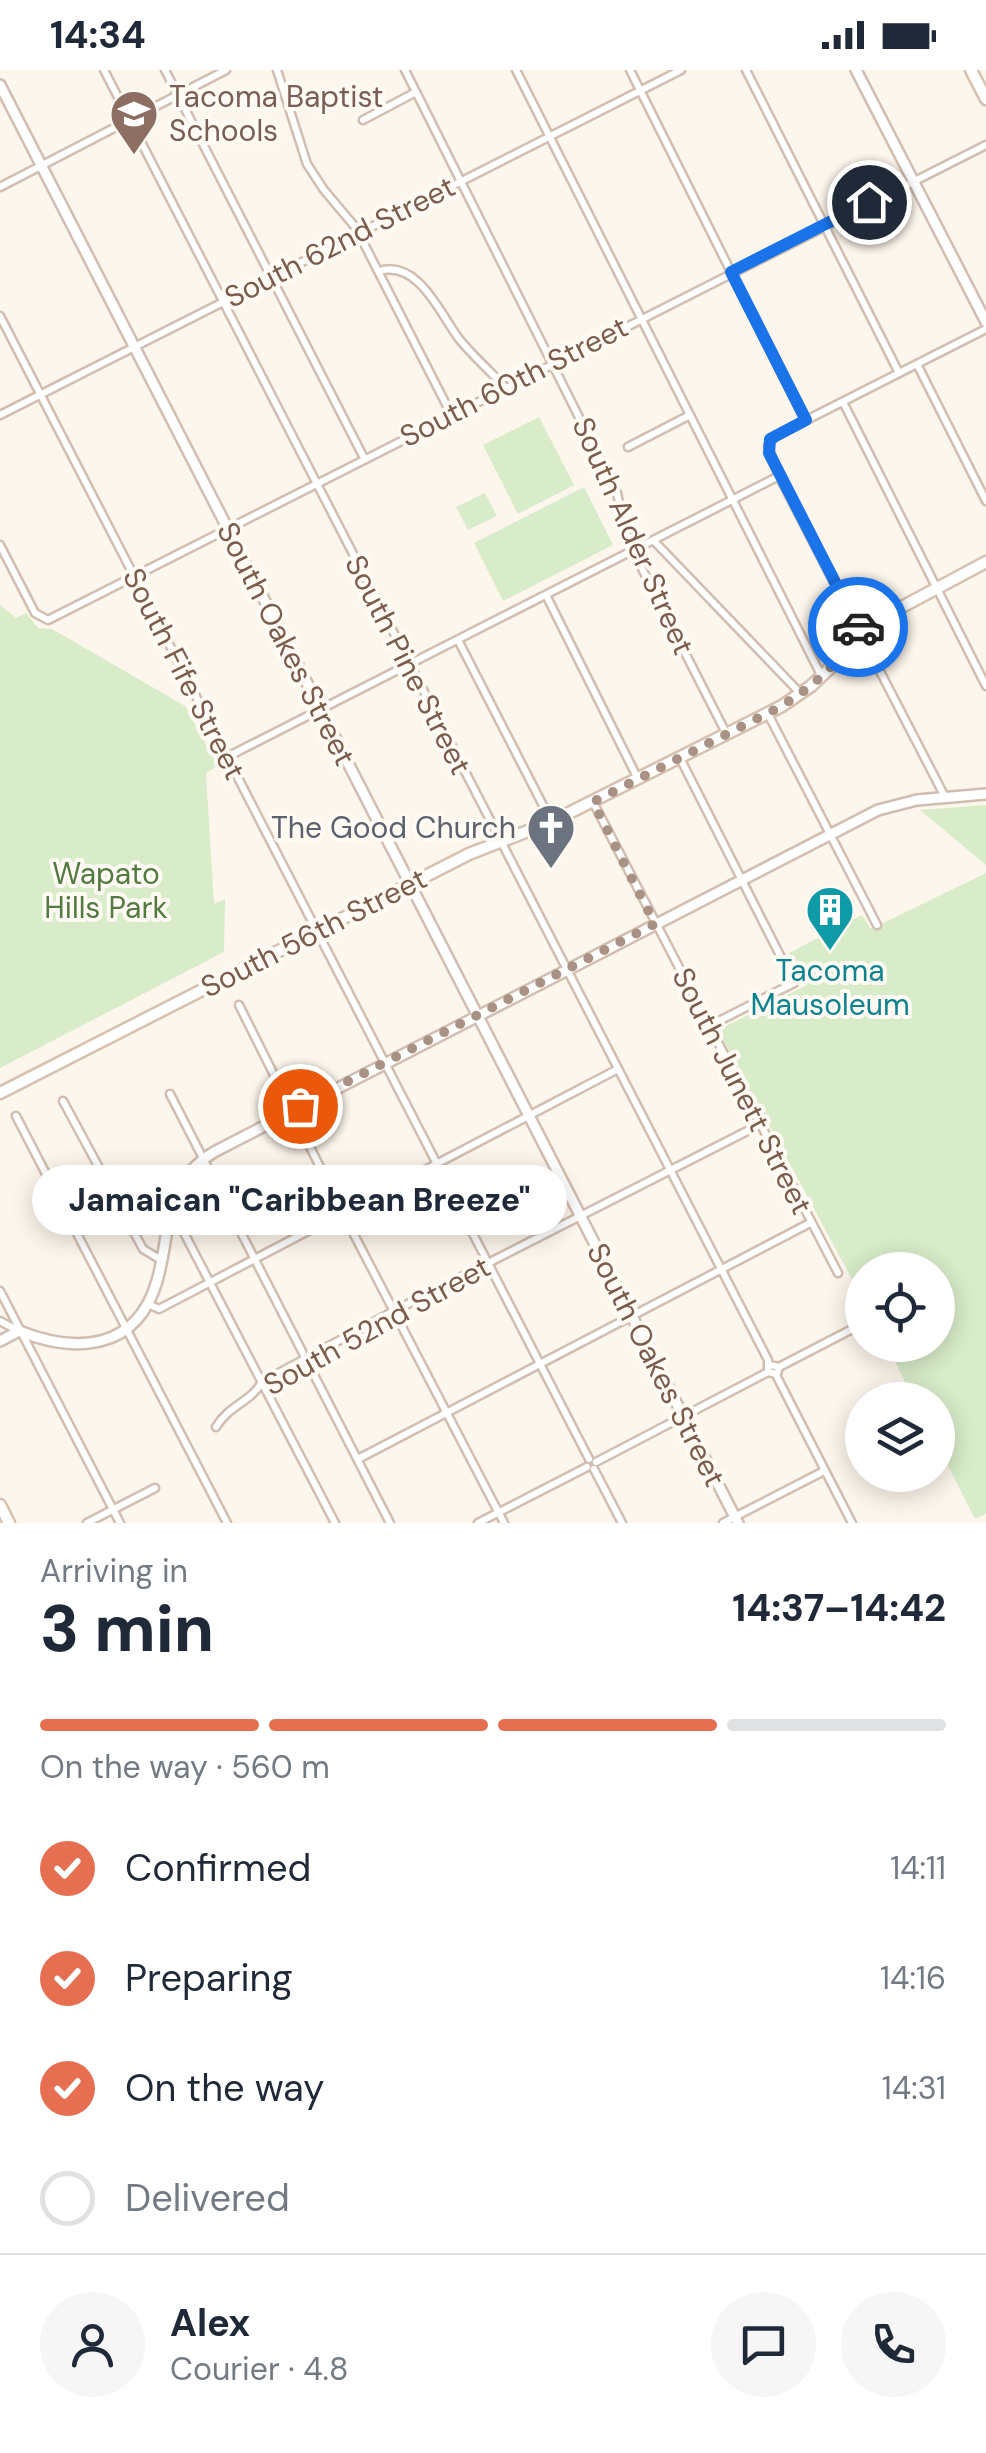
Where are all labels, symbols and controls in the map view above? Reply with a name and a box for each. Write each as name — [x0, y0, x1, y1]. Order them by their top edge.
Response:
text: 14:34 — [50, 10, 146, 60]
place label: Tacoma Baptist Schools — [169, 77, 384, 150]
school or university icon: Tacoma Baptist Schools — [108, 88, 160, 156]
pin — [827, 160, 912, 245]
street label: South 62nd Street — [218, 167, 462, 317]
icon: home — [842, 175, 897, 230]
street label: South 60th Street — [393, 307, 634, 456]
street label: South Alder Street — [564, 411, 703, 661]
street label: South Oakes Street — [208, 515, 365, 772]
street label: South Pine Street — [336, 548, 481, 781]
street label: South Fife Street — [114, 561, 255, 786]
courier — [808, 577, 908, 677]
icon: car — [831, 600, 886, 655]
church icon: The Good Church — [525, 802, 577, 870]
place label: The Good Church — [271, 808, 516, 847]
park label: Wapato Hills Park — [44, 854, 168, 927]
street label: South 56th Street — [194, 859, 433, 1006]
building icon: Tacoma Mausoleum — [804, 884, 856, 952]
place label: Tacoma Mausoleum — [750, 951, 910, 1024]
street label: South Junett Street — [663, 961, 822, 1221]
pin — [258, 1064, 343, 1149]
icon: bag — [273, 1079, 328, 1134]
callout: Jamaican "Caribbean Breeze" — [32, 1166, 568, 1236]
text: Jamaican "Caribbean Breeze" — [69, 1179, 530, 1221]
street label: South Oakes Street — [578, 1236, 735, 1493]
street label: South 52nd Street — [256, 1247, 497, 1404]
map controls — [845, 1252, 955, 1492]
button: locate — [845, 1252, 955, 1362]
button: layers — [845, 1382, 955, 1492]
text: Arriving in — [40, 1550, 188, 1592]
text: 14:37–14:42 — [732, 1583, 946, 1633]
text: 3 min — [40, 1587, 214, 1671]
text: On the way · 560 m — [40, 1746, 330, 1788]
icon: check — [40, 1841, 95, 1896]
text: Confirmed — [125, 1843, 311, 1893]
text: 14:11 — [890, 1847, 946, 1889]
icon: check — [40, 1951, 95, 2006]
text: Preparing — [125, 1953, 293, 2003]
text: 14:16 — [880, 1957, 946, 1999]
icon: check — [40, 2061, 95, 2116]
text: On the way — [125, 2063, 324, 2113]
text: 14:31 — [882, 2067, 946, 2109]
text: Delivered — [125, 2173, 290, 2223]
button: person — [40, 2292, 145, 2397]
button: chat — [711, 2292, 816, 2397]
button: phone — [841, 2292, 946, 2397]
text: Alex — [170, 2298, 250, 2348]
text: Courier · 4.8 — [170, 2348, 348, 2390]

